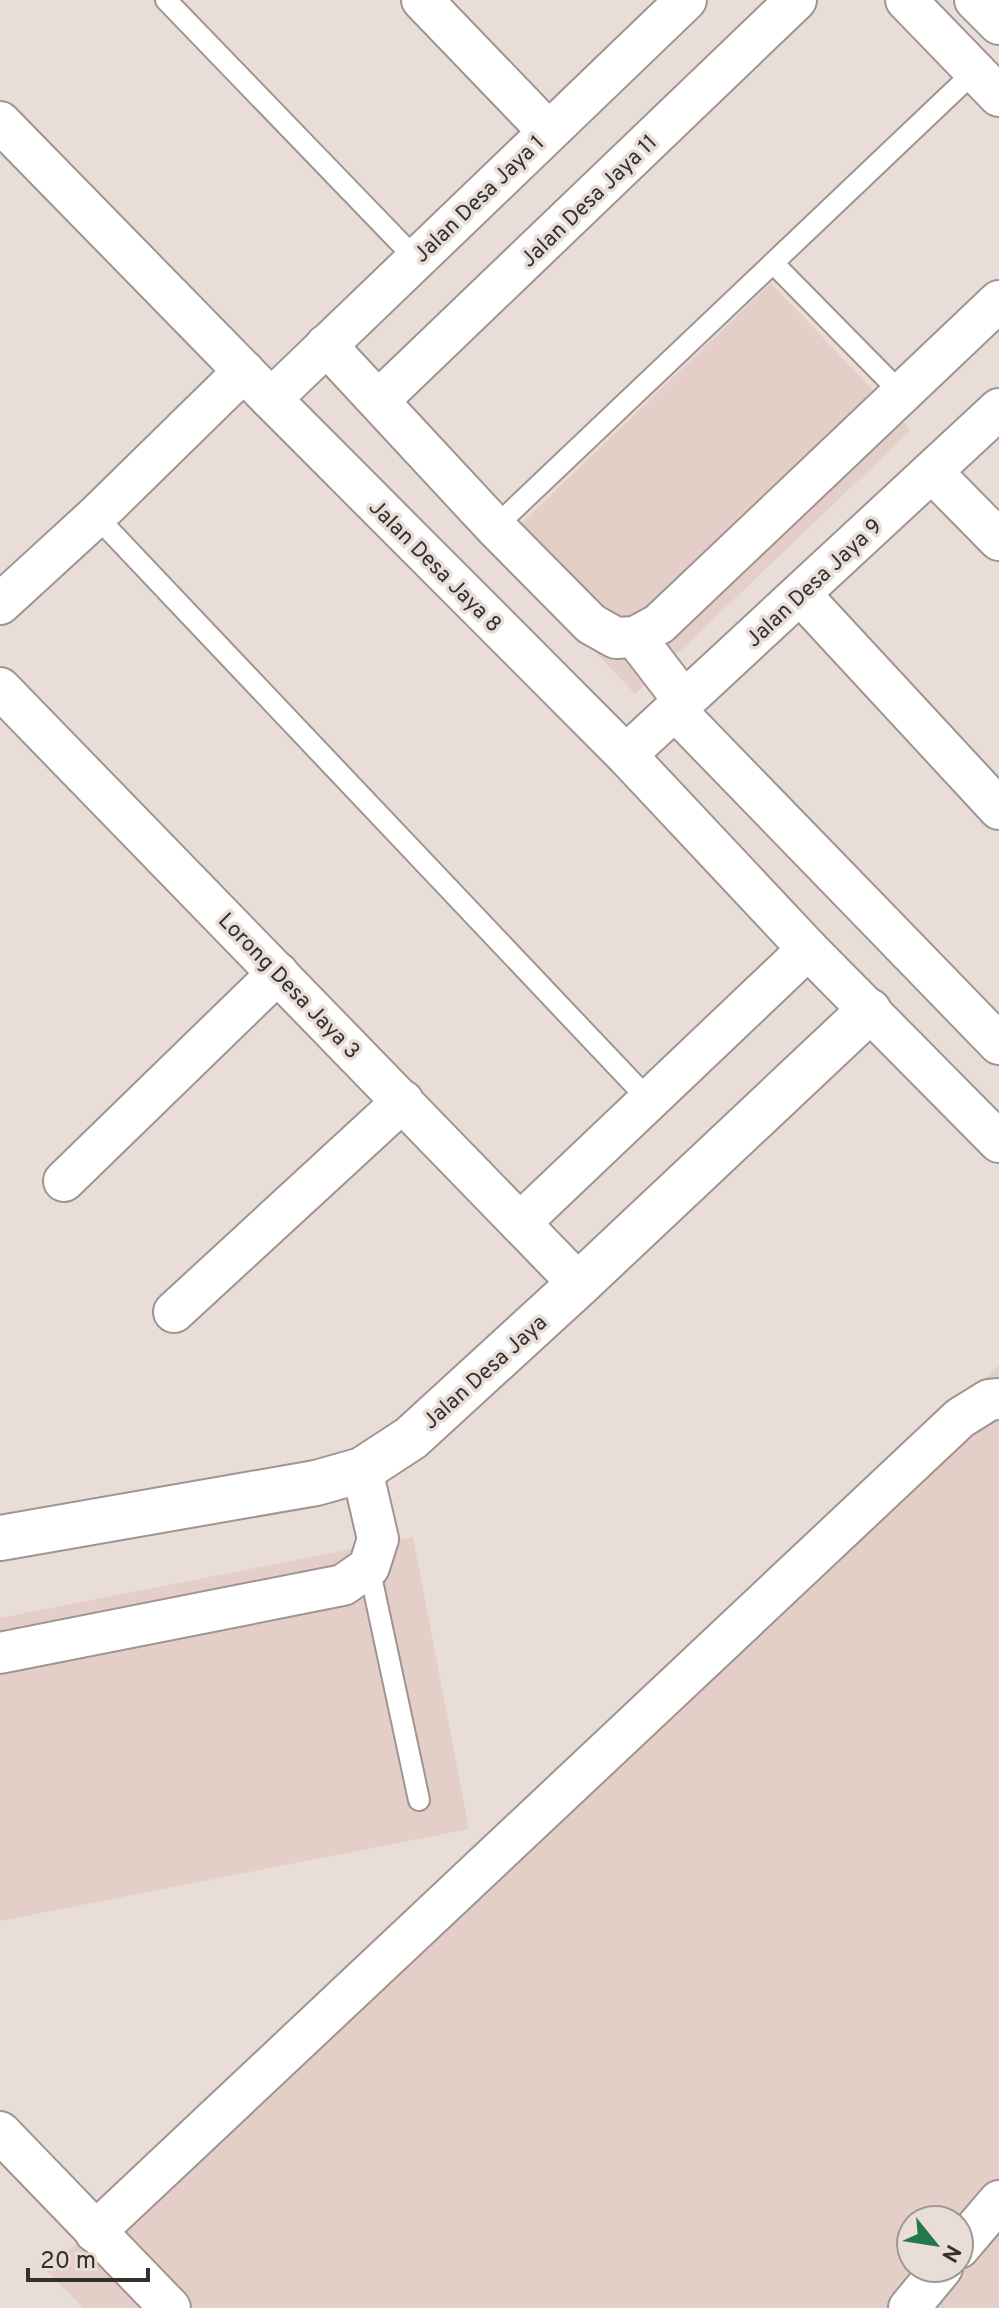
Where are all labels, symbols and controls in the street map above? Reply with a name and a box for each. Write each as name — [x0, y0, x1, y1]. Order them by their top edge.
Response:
street label: Jalan Desa Jaya 1 — [409, 130, 551, 269]
street label: Jalan Desa Jaya 11 — [516, 130, 664, 274]
street label: Jalan Desa Jaya 8 — [362, 495, 506, 639]
street label: Jalan Desa Jaya 9 — [741, 514, 888, 654]
street label: Lorong Desa Jaya 3 — [211, 908, 365, 1065]
street label: Jalan Desa Jaya — [418, 1310, 554, 1436]
north arrow — [895, 2204, 975, 2284]
scale bar — [28, 2232, 148, 2282]
text: N — [935, 2239, 966, 2266]
text: 20 m — [40, 2247, 96, 2277]

